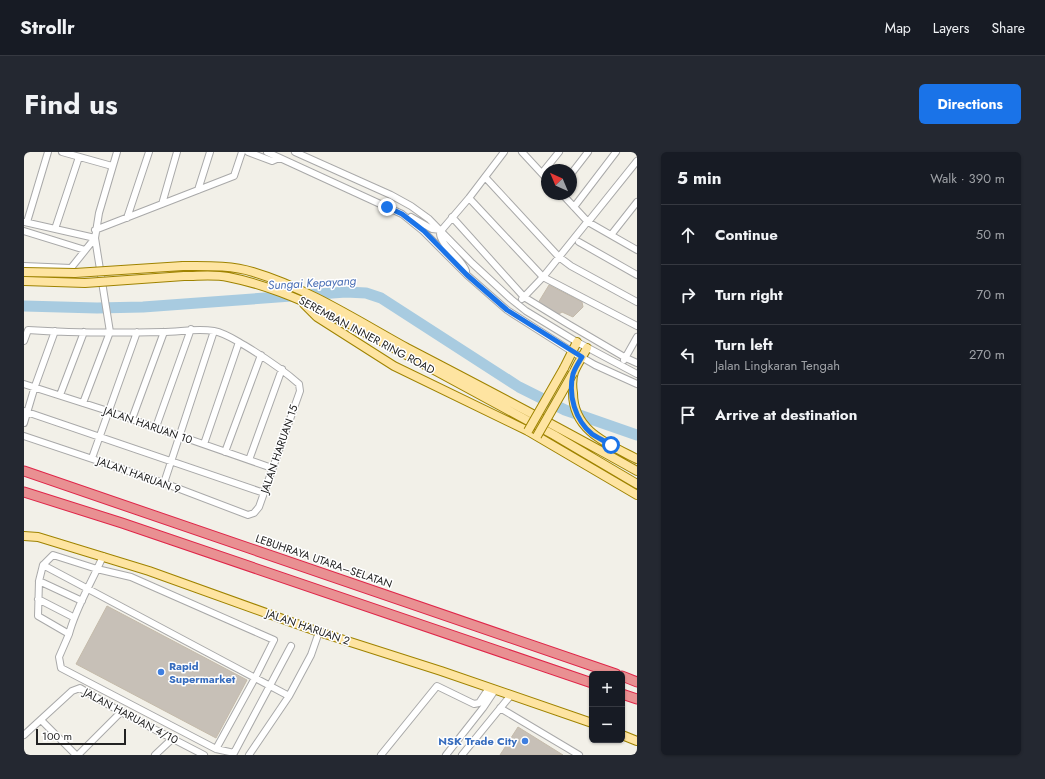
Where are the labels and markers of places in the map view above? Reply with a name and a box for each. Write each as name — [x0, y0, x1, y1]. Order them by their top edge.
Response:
place label: Rapid Supermarket — [169, 658, 236, 687]
marker: Rapid Supermarket — [156, 667, 166, 677]
place label: NSK Trade City — [438, 733, 517, 749]
marker: NSK Trade City — [520, 736, 530, 746]

